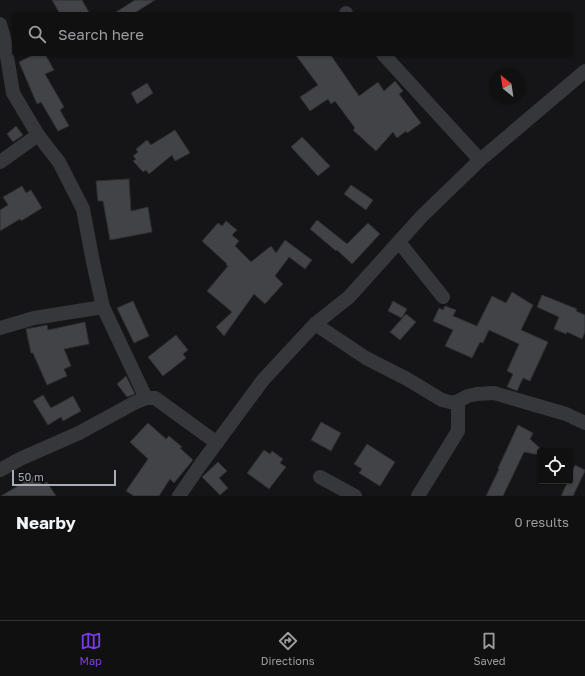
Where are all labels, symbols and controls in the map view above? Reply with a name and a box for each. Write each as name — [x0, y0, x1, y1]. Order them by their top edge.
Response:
search box — [12, 12, 573, 56]
icon: search — [26, 23, 48, 45]
text: Search here — [58, 25, 144, 43]
north arrow — [489, 68, 525, 104]
map controls — [537, 448, 573, 484]
button: locate — [537, 448, 573, 484]
scale bar — [12, 468, 116, 487]
text: 50 m — [18, 470, 44, 483]
text: Nearby — [16, 512, 76, 533]
text: 0 results — [514, 514, 569, 530]
tab: Map — [79, 630, 102, 667]
tab: Directions — [261, 630, 315, 667]
tab: Saved — [473, 630, 506, 667]

